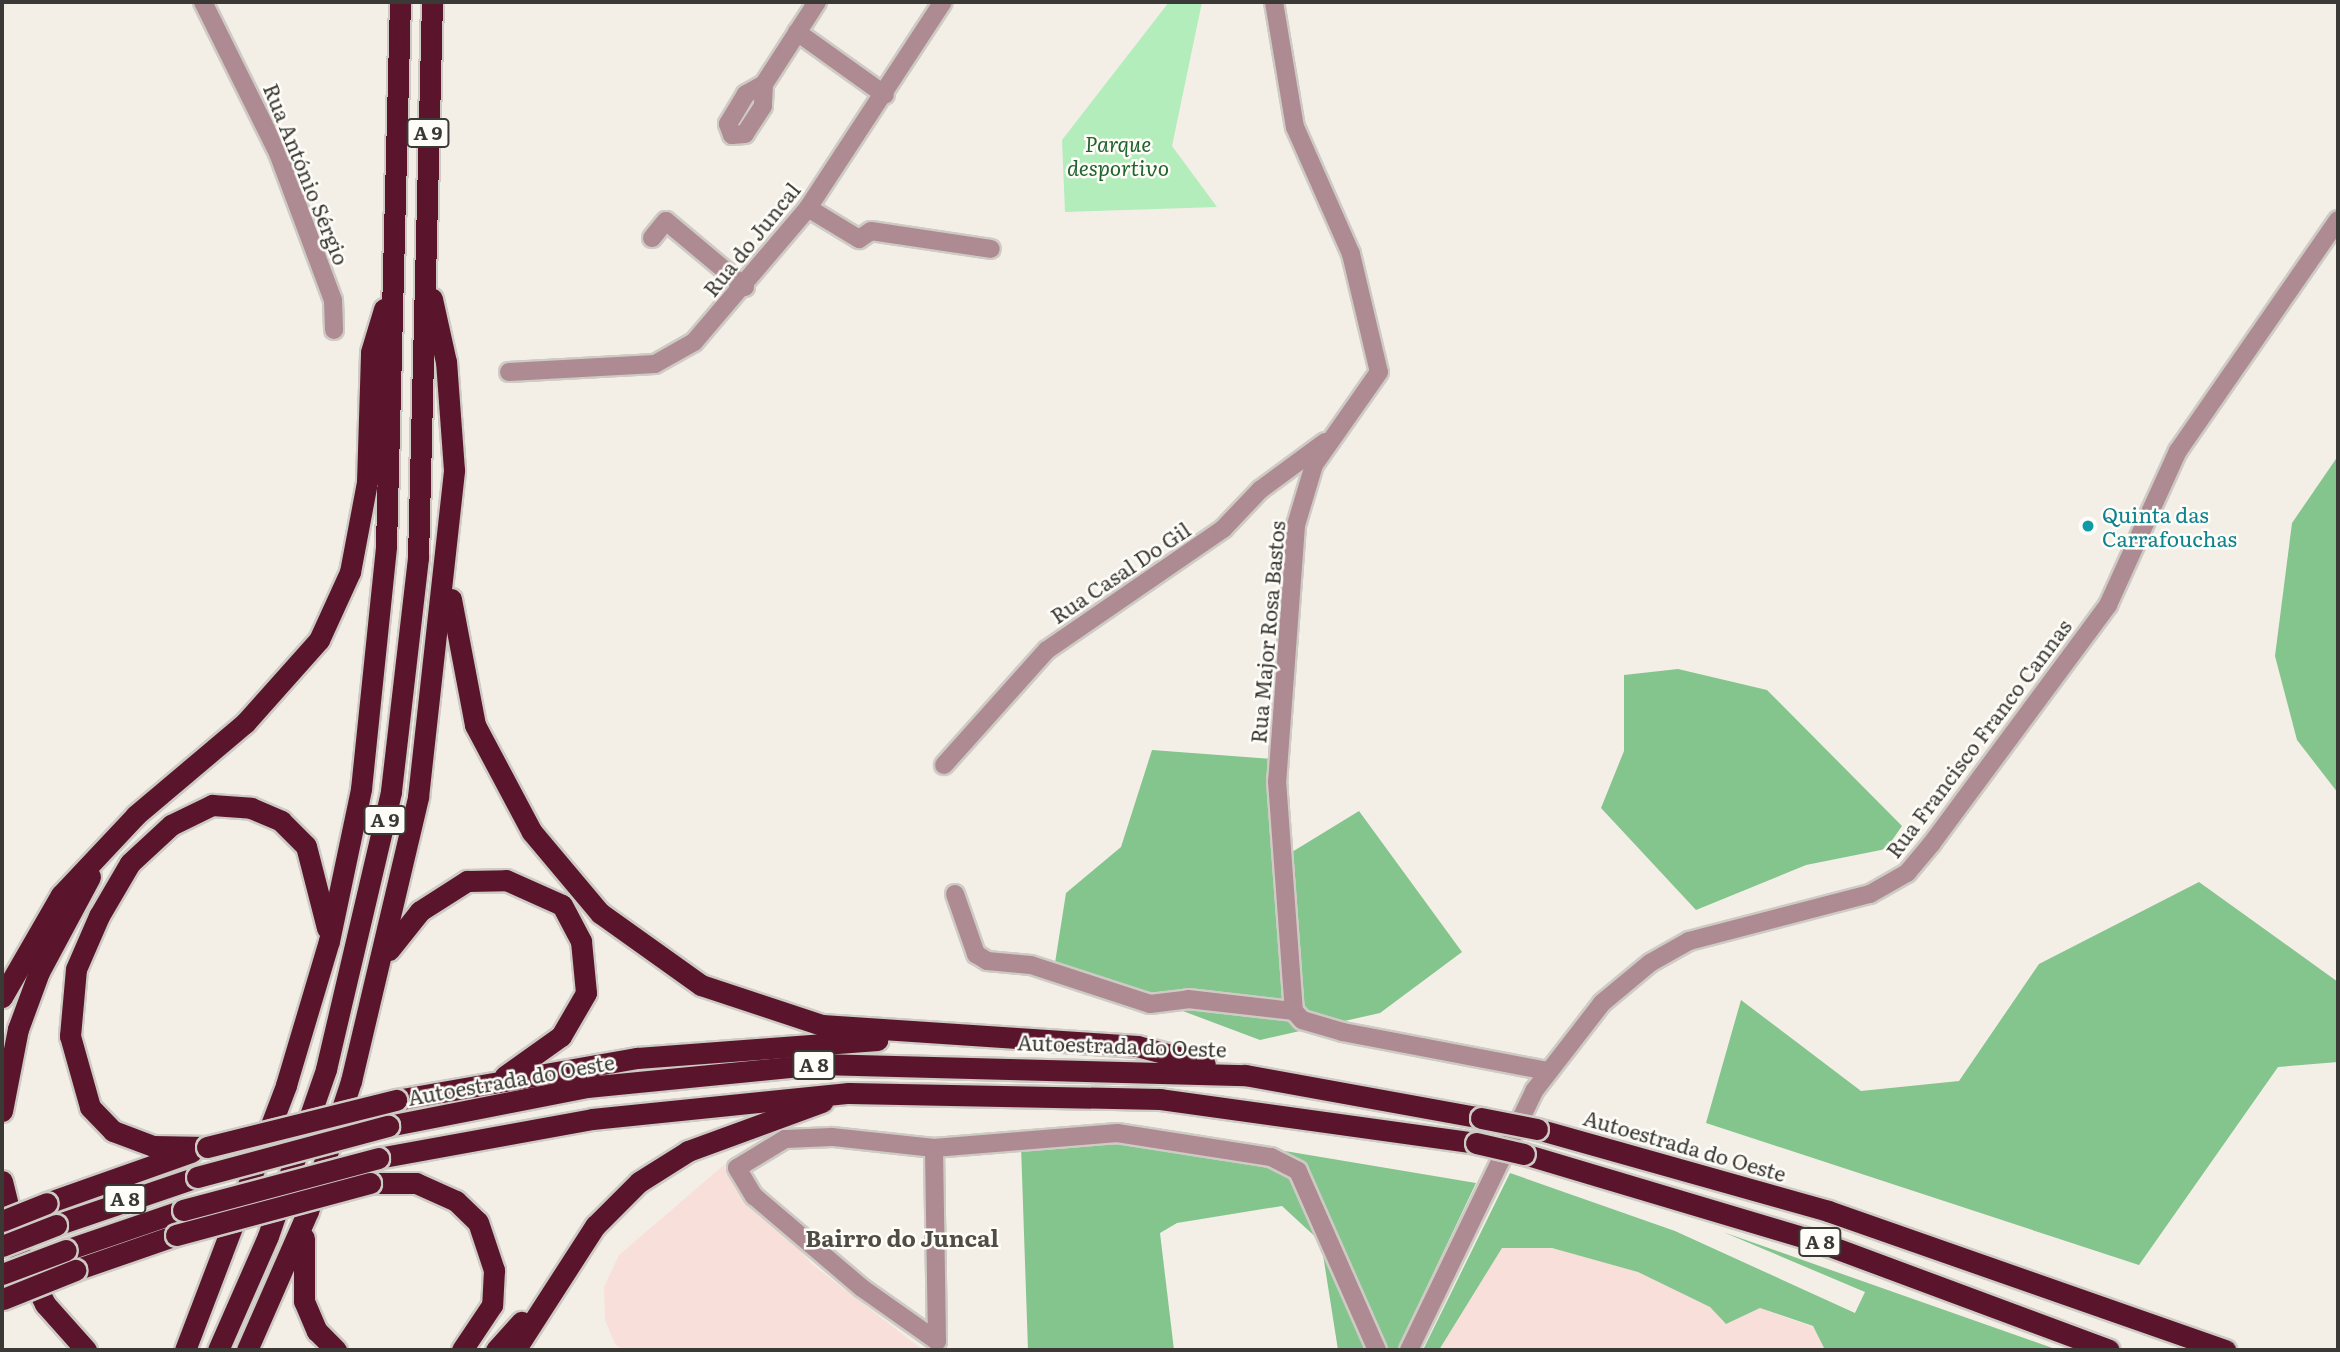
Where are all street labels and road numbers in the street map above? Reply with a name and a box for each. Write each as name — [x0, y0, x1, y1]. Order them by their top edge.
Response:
street label: Rua António Sérgio — [259, 80, 355, 268]
road number: A 9 — [405, 118, 451, 148]
street label: Rua do Juncal — [697, 177, 805, 301]
street label: Rua Casal Do Gil — [1045, 516, 1195, 628]
street label: Rua Major Rosa Bastos — [1245, 520, 1289, 744]
street label: Rua Francisco Franco Cannas — [1880, 614, 2076, 862]
road number: A 9 — [362, 804, 408, 835]
street label: Autoestrada do Oeste — [1017, 1029, 1227, 1061]
street label: Autoestrada do Oeste — [406, 1048, 616, 1110]
road number: A 8 — [791, 1050, 837, 1080]
street label: Autoestrada do Oeste — [1581, 1104, 1789, 1186]
road number: A 8 — [102, 1184, 148, 1214]
road number: A 8 — [1797, 1226, 1843, 1258]

